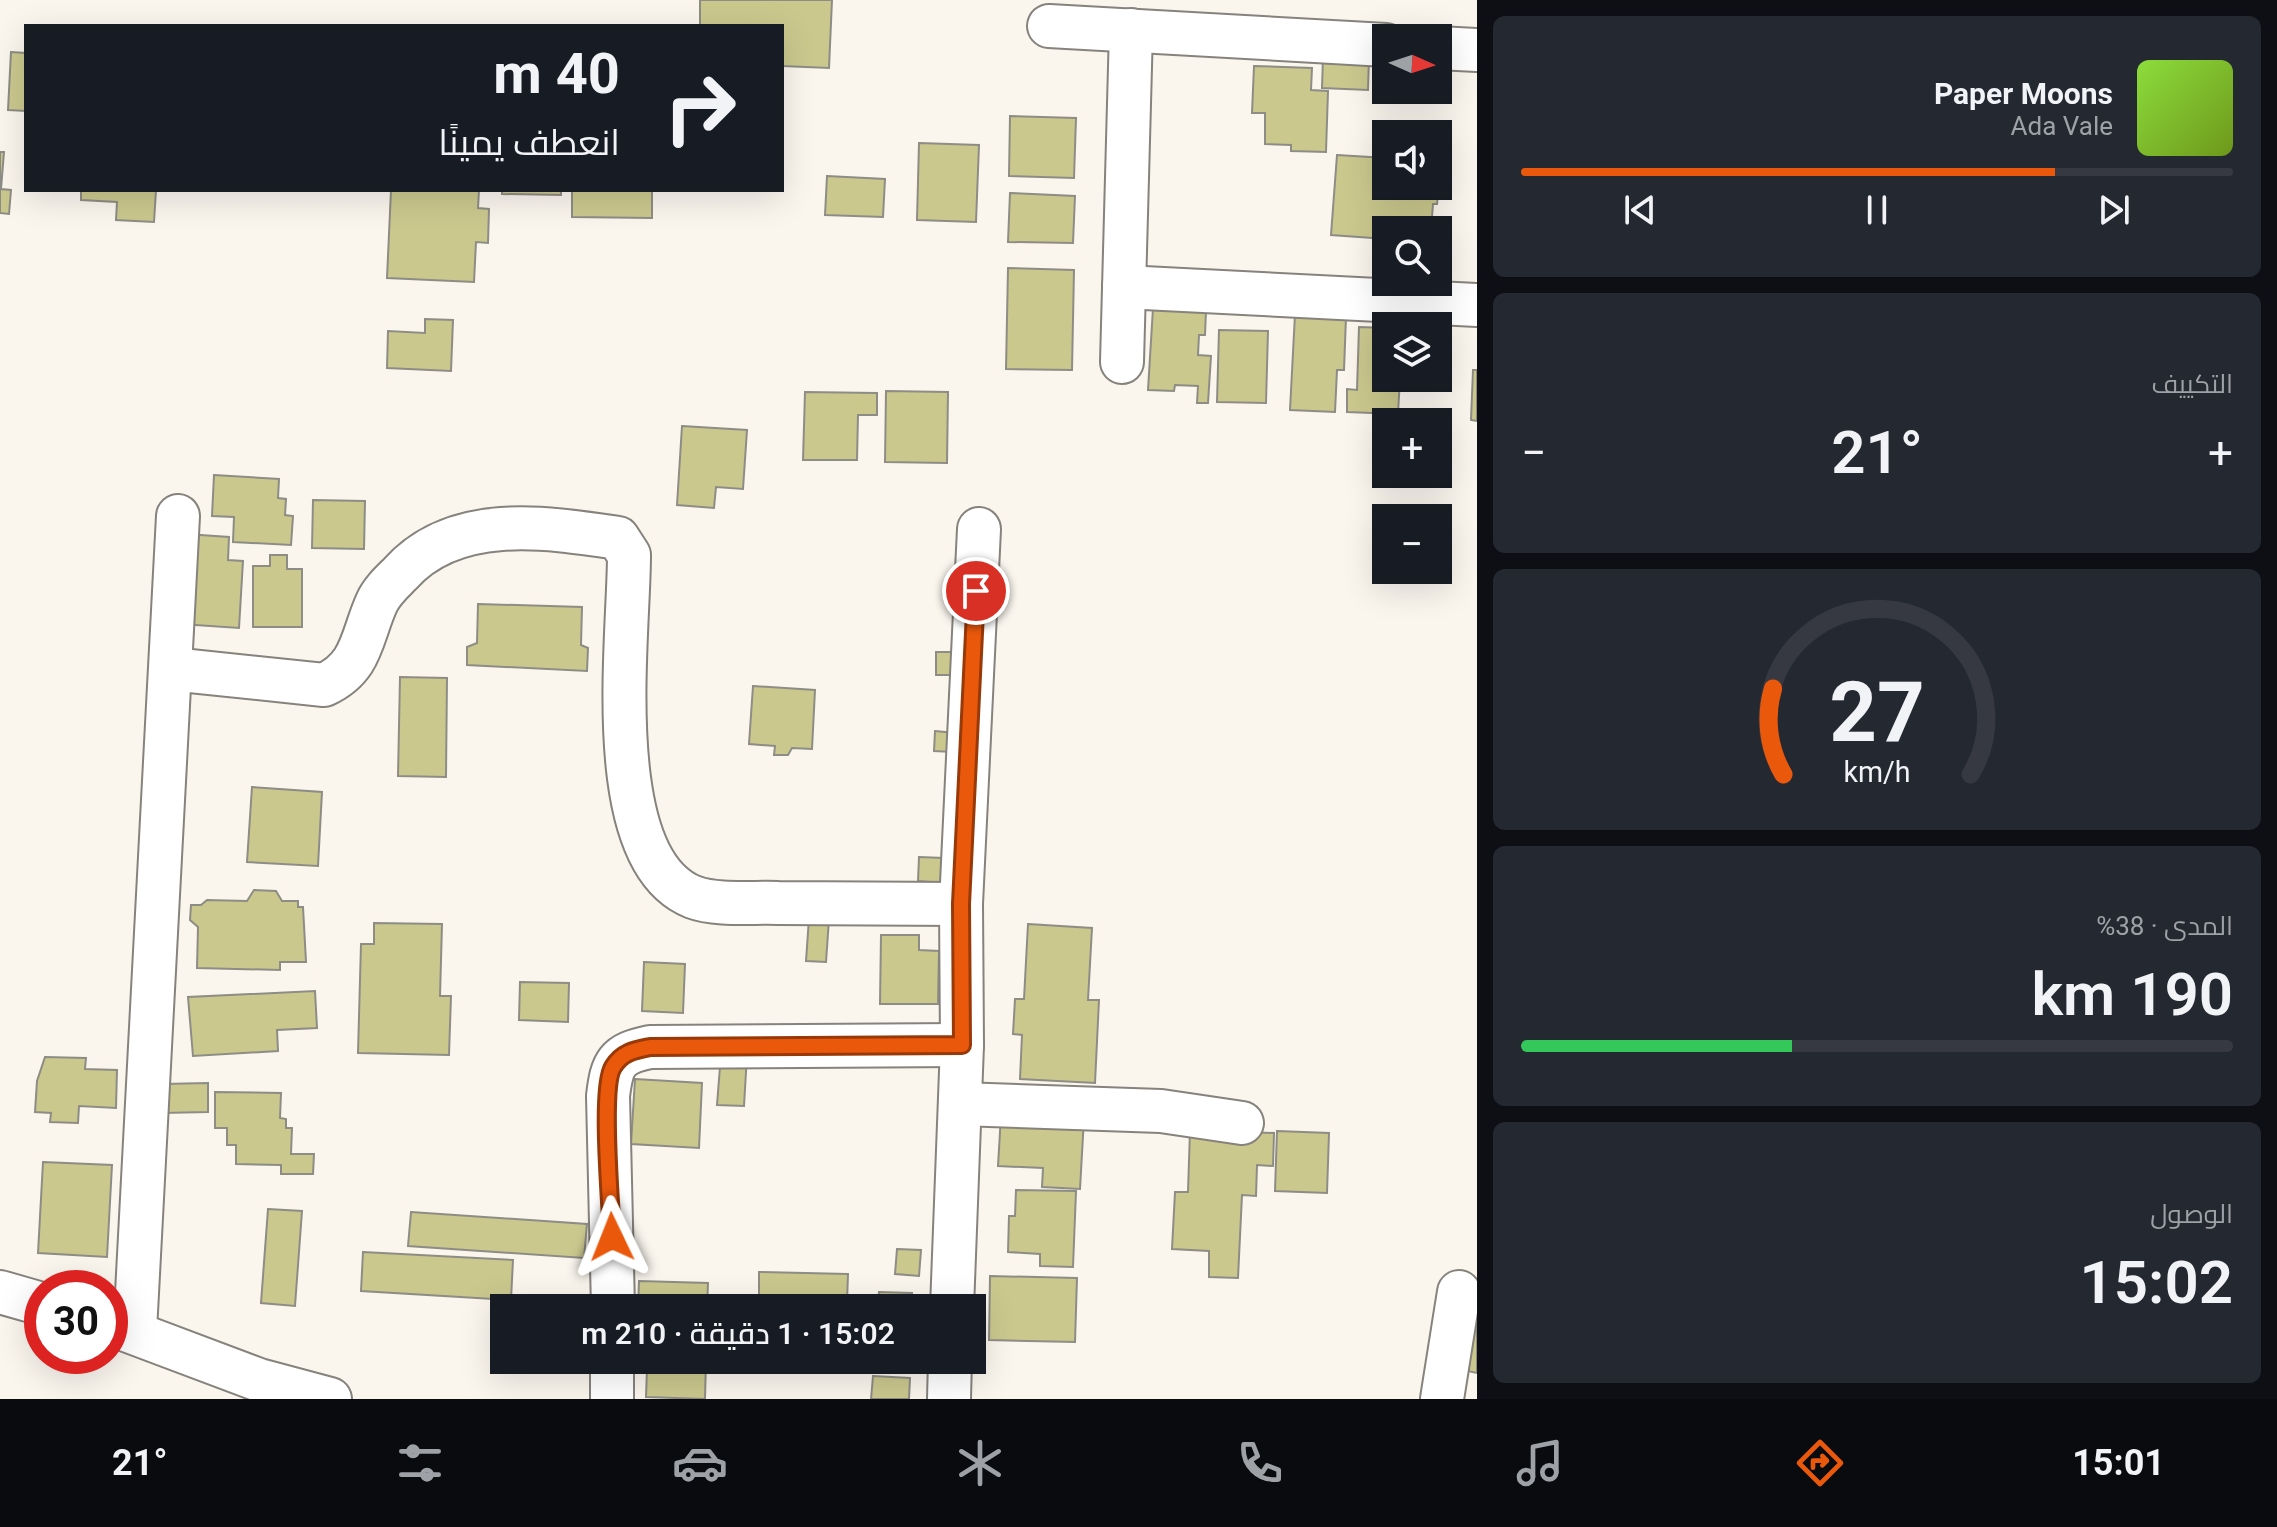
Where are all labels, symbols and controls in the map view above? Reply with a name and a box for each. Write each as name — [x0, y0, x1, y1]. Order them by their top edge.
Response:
north arrow — [1372, 24, 1452, 104]
map controls — [1372, 24, 1452, 584]
text: 40 m — [493, 41, 620, 107]
icon: right — [648, 56, 752, 160]
text: Paper Moons — [1934, 76, 2113, 111]
text: Ada Vale — [2011, 111, 2113, 141]
button: sound — [1372, 120, 1452, 200]
text: انعطف يمينًا — [438, 122, 620, 164]
icon: previous — [1618, 188, 1662, 232]
icon: pause — [1855, 188, 1899, 232]
icon: next — [2092, 188, 2136, 232]
button: search — [1372, 216, 1452, 296]
button: layers — [1372, 312, 1452, 392]
text: التكييف — [2151, 369, 2233, 399]
button: + — [1372, 408, 1452, 488]
text: 21° — [1831, 417, 1923, 488]
text: − — [1521, 427, 1546, 479]
text: + — [2208, 427, 2233, 479]
button: − — [1372, 504, 1452, 584]
pin — [942, 557, 1010, 625]
icon: arrive — [954, 569, 998, 613]
text: 27 — [1829, 664, 1925, 761]
text: km/h — [1843, 756, 1911, 790]
text: المدى · 38% — [2096, 911, 2233, 941]
text: 190 km — [2031, 959, 2233, 1030]
position arrow — [570, 1195, 654, 1279]
text: الوصول — [2150, 1199, 2233, 1229]
text: 15:02 — [2080, 1247, 2233, 1318]
speed limit sign: 30 — [24, 1270, 128, 1374]
text: 15:02 · 1 دقيقة · 210 m — [581, 1316, 895, 1351]
icon: filters — [392, 1435, 448, 1491]
icon: car — [672, 1435, 728, 1491]
icon: climate — [952, 1435, 1008, 1491]
icon: phone — [1232, 1435, 1288, 1491]
icon: music — [1512, 1435, 1568, 1491]
icon: directions — [1792, 1435, 1848, 1491]
text: 21° — [112, 1442, 167, 1484]
text: 15:01 — [2072, 1442, 2165, 1484]

